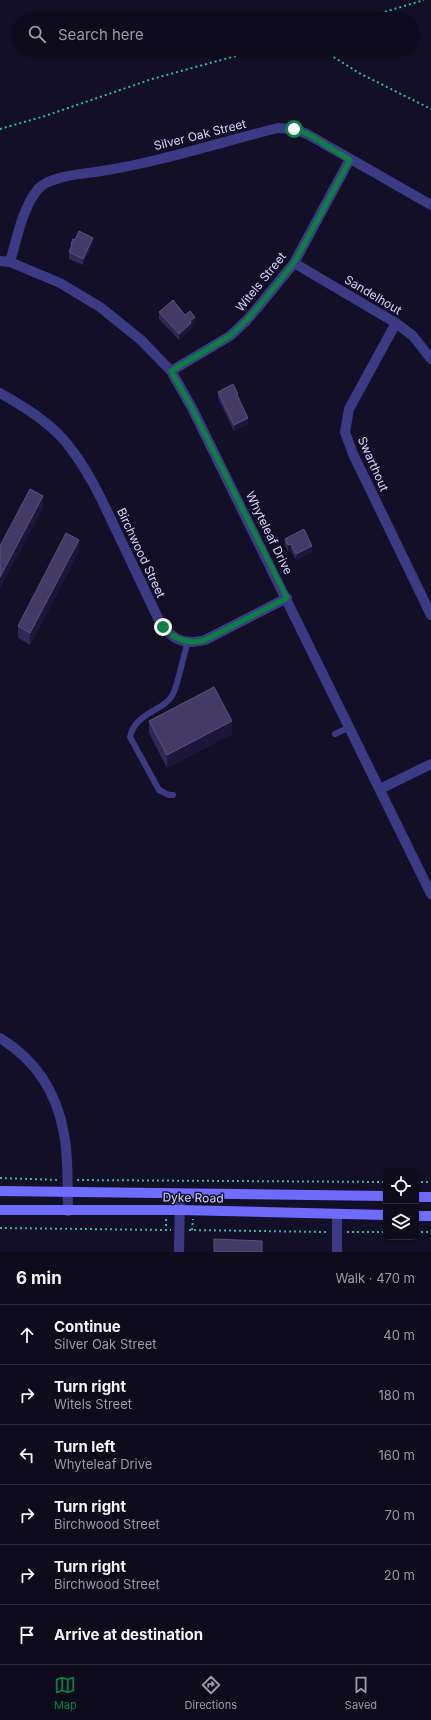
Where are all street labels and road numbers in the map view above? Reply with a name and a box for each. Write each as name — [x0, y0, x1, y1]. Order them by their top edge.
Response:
street label: Silver Oak Street — [152, 116, 248, 153]
street label: Witels Street — [232, 249, 289, 314]
street label: Sandelhout — [342, 272, 405, 318]
street label: Swarthout — [355, 434, 392, 493]
street label: Whyteleaf Drive — [243, 489, 296, 577]
street label: Birchwood Street — [114, 505, 169, 600]
street label: Dyke Road — [162, 1189, 224, 1206]

